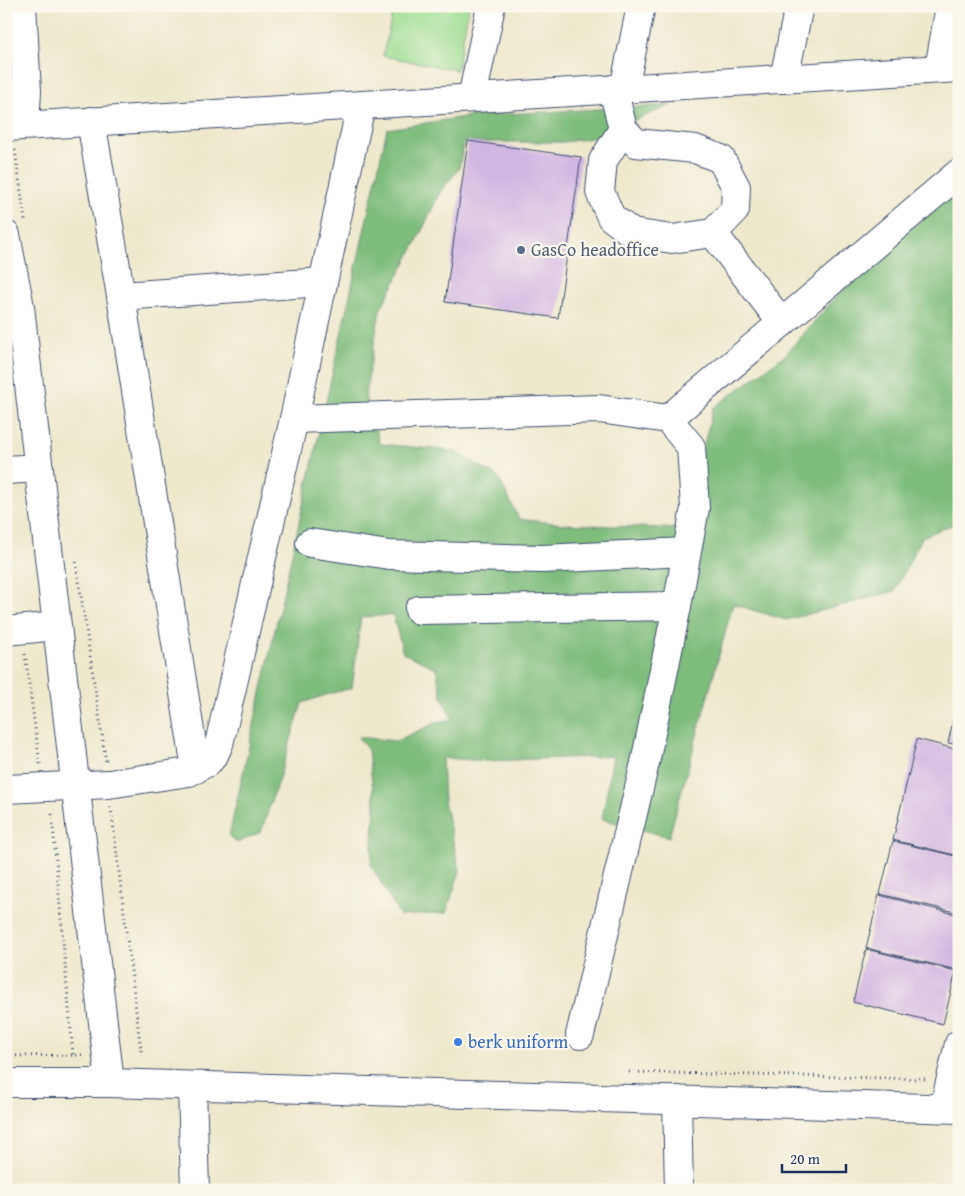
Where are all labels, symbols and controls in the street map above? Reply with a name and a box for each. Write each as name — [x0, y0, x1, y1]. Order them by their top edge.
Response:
place label: GasCo headoffice — [531, 236, 659, 263]
marker: GasCo headoffice — [515, 244, 527, 256]
place label: berk uniform — [468, 1028, 569, 1055]
marker: berk uniform — [452, 1036, 464, 1048]
scale bar — [782, 1141, 846, 1173]
text: 20 m — [790, 1148, 821, 1169]

